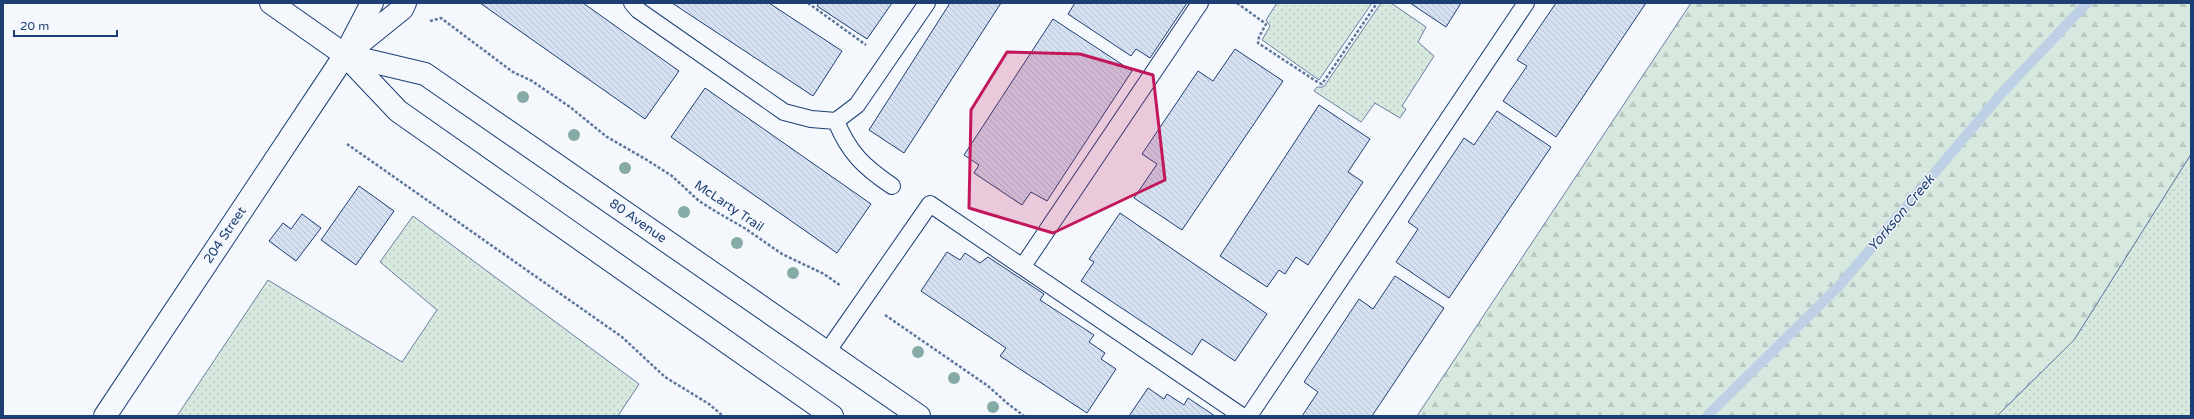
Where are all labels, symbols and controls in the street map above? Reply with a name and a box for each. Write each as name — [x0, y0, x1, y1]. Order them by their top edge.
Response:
scale bar — [14, 12, 117, 38]
text: 20 m — [20, 19, 49, 33]
water label: Yorkson Creek — [1864, 170, 1939, 255]
street label: McLarty Trail — [691, 177, 767, 235]
street label: 80 Avenue — [606, 195, 670, 247]
street label: 204 Street — [200, 204, 250, 266]

